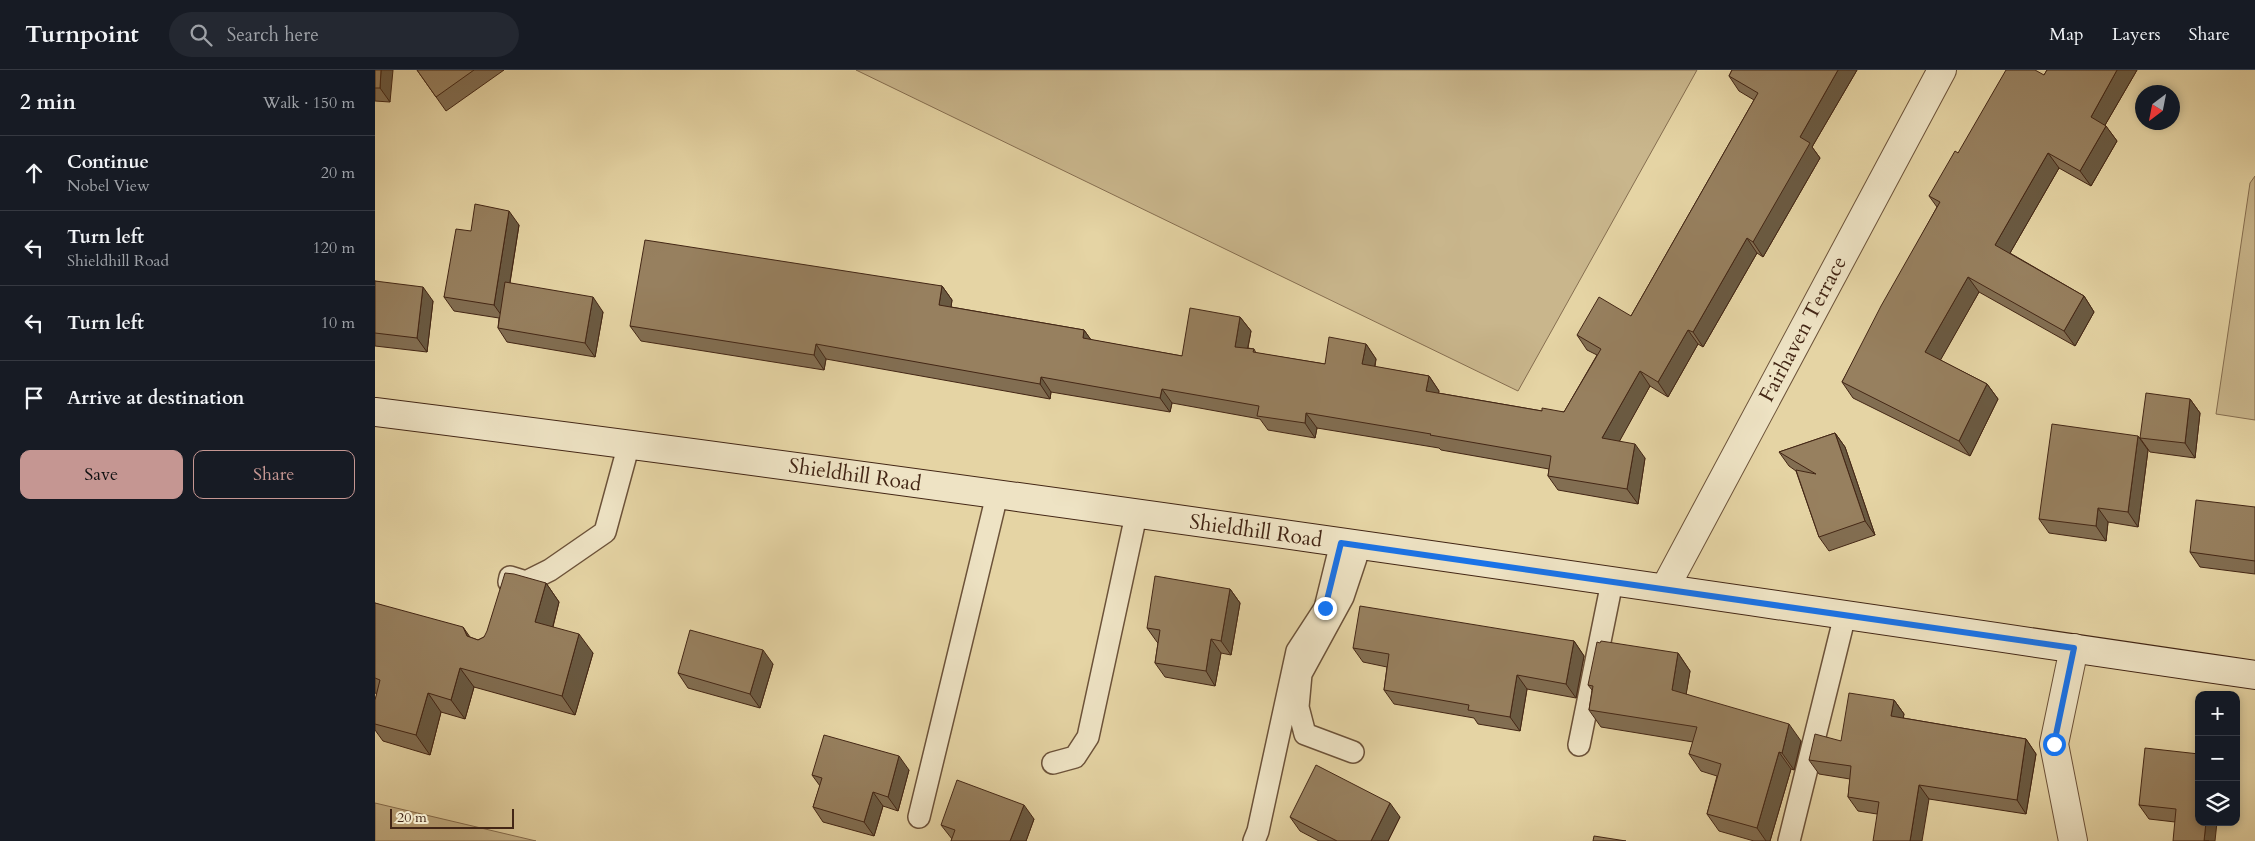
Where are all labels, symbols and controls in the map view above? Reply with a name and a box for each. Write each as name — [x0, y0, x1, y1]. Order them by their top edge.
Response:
search box — [169, 12, 519, 57]
text: Turnpoint — [25, 18, 139, 51]
icon: search — [187, 21, 215, 49]
text: Search here — [227, 22, 319, 48]
text: Map — [2049, 22, 2084, 47]
text: Layers — [2112, 22, 2161, 47]
text: Share — [2189, 22, 2230, 47]
north arrow — [2135, 85, 2180, 130]
text: 2 min — [20, 88, 76, 117]
text: Walk · 150 m — [263, 92, 355, 114]
text: Continue — [67, 149, 149, 175]
icon: ahead — [20, 159, 48, 187]
text: 20 m — [321, 162, 355, 184]
text: Nobel View — [67, 175, 150, 197]
text: Turn left — [67, 224, 144, 250]
icon: left — [20, 234, 48, 262]
text: 120 m — [313, 237, 355, 259]
text: Shieldhill Road — [67, 250, 169, 272]
street label: Fairhaven Terrace — [1752, 251, 1854, 407]
icon: left — [20, 309, 48, 337]
text: Turn left — [67, 310, 144, 336]
text: 10 m — [321, 312, 355, 334]
icon: arrive — [20, 384, 48, 412]
text: Arrive at destination — [67, 385, 244, 411]
button: Save — [20, 450, 183, 499]
button: Share — [193, 450, 355, 499]
street label: Shieldhill Road — [787, 451, 923, 499]
street label: Shieldhill Road — [1188, 507, 1324, 555]
route end — [1314, 597, 1337, 620]
map controls — [2195, 691, 2240, 826]
button: + — [2195, 691, 2240, 736]
route start — [2043, 733, 2066, 756]
button: − — [2195, 736, 2240, 781]
button: layers — [2195, 781, 2240, 826]
scale bar — [390, 806, 514, 829]
text: 20 m — [397, 808, 427, 827]

